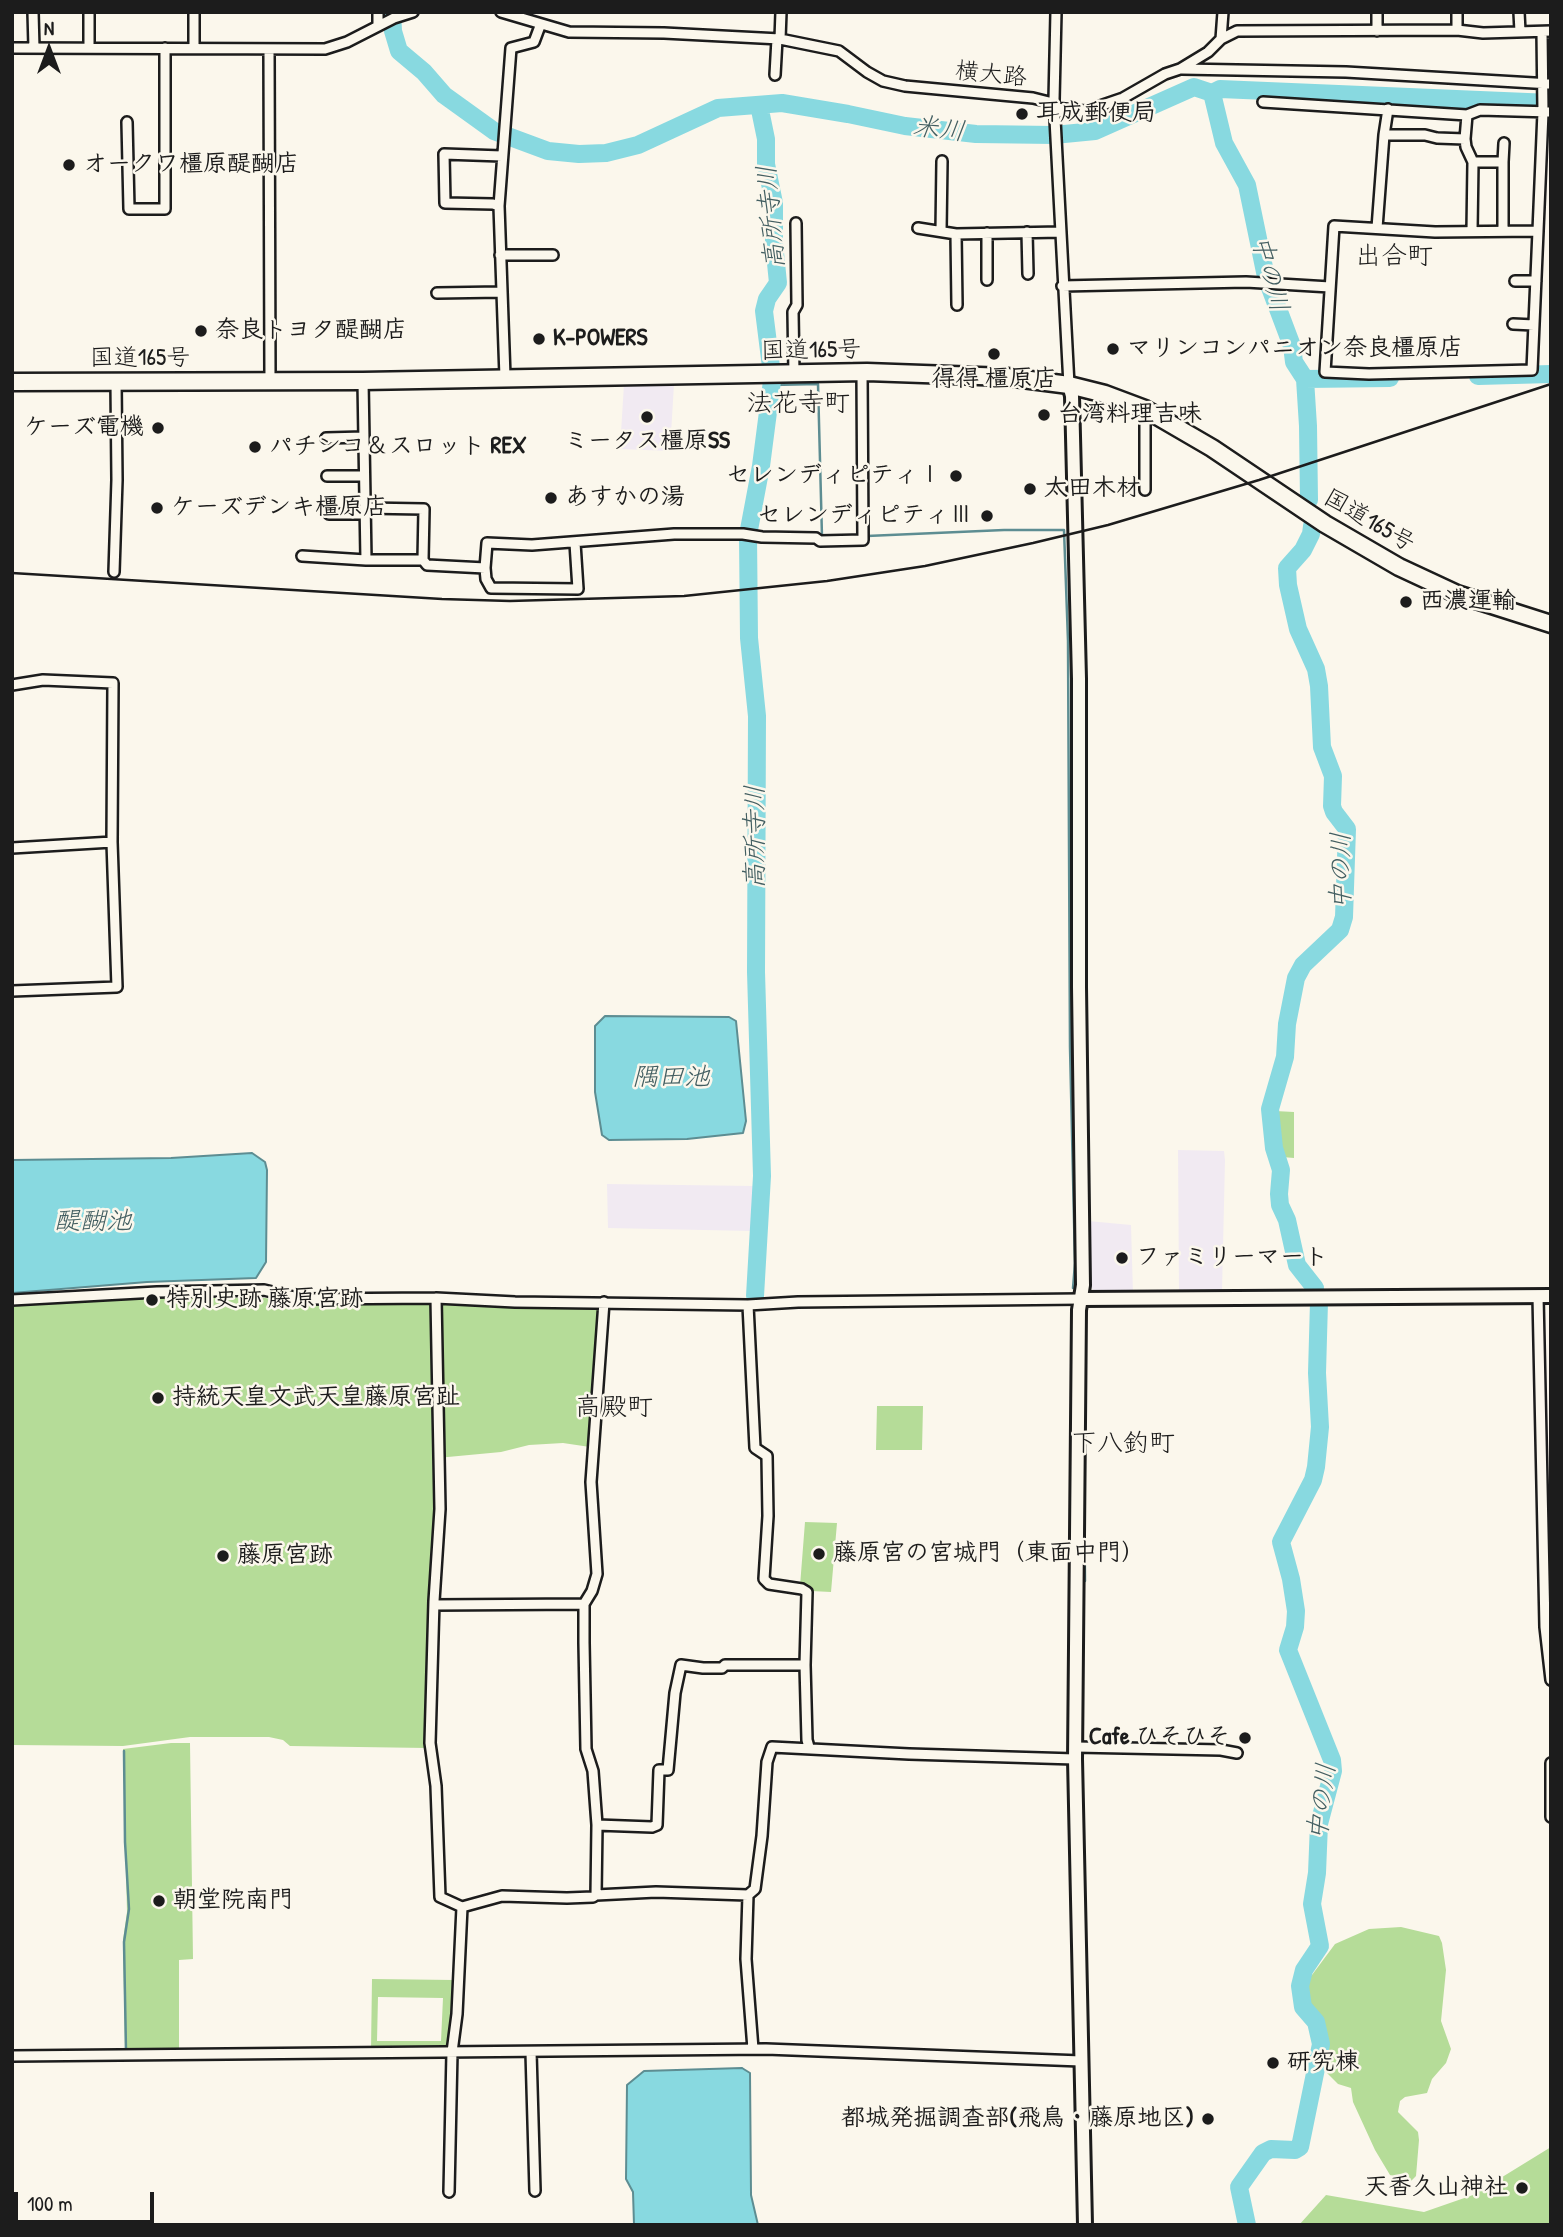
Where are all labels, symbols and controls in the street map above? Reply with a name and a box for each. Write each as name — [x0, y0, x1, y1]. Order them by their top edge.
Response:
north arrow — [14, 14, 84, 84]
text: N — [44, 15, 54, 41]
street label: 横大路 — [954, 57, 1028, 93]
place label: 耳成郵便局 — [1036, 100, 1156, 128]
marker: 耳成郵便局 — [1014, 106, 1030, 122]
water label: 米川 — [911, 111, 967, 149]
place label: オークワ橿原醍醐店 — [83, 151, 299, 179]
marker: オークワ橿原醍醐店 — [61, 157, 77, 173]
water label: 高所寺川 — [752, 164, 792, 270]
water label: 中の川 — [1244, 232, 1294, 316]
district label: 出合町 — [1355, 241, 1433, 273]
place label: 奈良トヨタ醍醐店 — [215, 317, 407, 345]
marker: 奈良トヨタ醍醐店 — [193, 323, 209, 339]
place label: K-POWERS — [553, 325, 647, 353]
marker: K-POWERS — [531, 331, 547, 347]
place label: マリンコンパニオン奈良橿原店 — [1127, 335, 1463, 363]
street label: 国道165号 — [761, 336, 861, 366]
marker: マリンコンパニオン奈良橿原店 — [1105, 341, 1121, 357]
street label: 国道165号 — [90, 345, 190, 373]
marker: 得得 橿原店 — [986, 346, 1002, 362]
place label: 得得 橿原店 — [931, 366, 1057, 394]
district label: 法花寺町 — [746, 388, 850, 420]
place label: 台湾料理吉味 — [1058, 401, 1202, 429]
marker: 台湾料理吉味 — [1036, 407, 1052, 423]
marker: ミータス橿原SS — [639, 409, 655, 425]
place label: ケーズ電機 — [24, 414, 144, 442]
marker: ケーズ電機 — [150, 420, 166, 436]
place label: ミータス橿原SS — [564, 428, 730, 456]
place label: パチンコ＆スロット REX — [269, 433, 526, 461]
marker: パチンコ＆スロット REX — [247, 439, 263, 455]
place label: セレンディピティⅠ — [726, 462, 942, 490]
marker: セレンディピティⅠ — [948, 468, 964, 484]
place label: 太田木材 — [1044, 475, 1140, 503]
marker: 太田木材 — [1022, 481, 1038, 497]
street label: 国道165号 — [1318, 483, 1420, 559]
place label: あすかの湯 — [565, 484, 685, 512]
marker: あすかの湯 — [543, 490, 559, 506]
place label: ケーズデンキ橿原店 — [171, 494, 387, 522]
marker: ケーズデンキ橿原店 — [149, 500, 165, 516]
place label: セレンディピティⅢ — [757, 502, 973, 530]
marker: セレンディピティⅢ — [979, 508, 995, 524]
place label: 西濃運輸 — [1420, 588, 1516, 616]
marker: 西濃運輸 — [1398, 594, 1414, 610]
water label: 高所寺川 — [740, 785, 772, 889]
water label: 中の川 — [1326, 832, 1358, 910]
water label: 隅田池 — [632, 1062, 710, 1094]
water label: 醍醐池 — [54, 1206, 132, 1238]
place label: ファミリーマート — [1136, 1244, 1328, 1272]
marker: ファミリーマート — [1114, 1250, 1130, 1266]
place label: 特別史跡 藤原宮跡 — [166, 1286, 364, 1314]
marker: 特別史跡 藤原宮跡 — [144, 1292, 160, 1308]
place label: 持統天皇文武天皇藤原宮趾 — [172, 1384, 460, 1412]
marker: 持統天皇文武天皇藤原宮趾 — [150, 1390, 166, 1406]
district label: 高殿町 — [575, 1392, 653, 1424]
district label: 下八釣町 — [1071, 1428, 1175, 1460]
place label: 藤原宮の宮城門（東面中門） — [833, 1540, 1145, 1568]
place label: 藤原宮跡 — [237, 1542, 333, 1570]
marker: 藤原宮の宮城門（東面中門） — [811, 1546, 827, 1562]
marker: 藤原宮跡 — [215, 1548, 231, 1564]
place label: Cafe ひそひそ — [1089, 1724, 1231, 1752]
marker: Cafe ひそひそ — [1237, 1730, 1253, 1746]
water label: 中の川 — [1303, 1761, 1343, 1843]
place label: 朝堂院南門 — [173, 1887, 293, 1915]
marker: 朝堂院南門 — [151, 1893, 167, 1909]
place label: 研究棟 — [1287, 2049, 1359, 2077]
marker: 研究棟 — [1265, 2055, 1281, 2071]
place label: 都城発掘調査部(飛鳥・藤原地区) — [841, 2105, 1194, 2133]
marker: 都城発掘調査部(飛鳥・藤原地区) — [1200, 2111, 1216, 2127]
place label: 天香久山神社 — [1364, 2174, 1508, 2202]
scale bar — [18, 2178, 158, 2222]
marker: 天香久山神社 — [1514, 2180, 1530, 2196]
text: 100 m — [27, 2189, 73, 2218]

